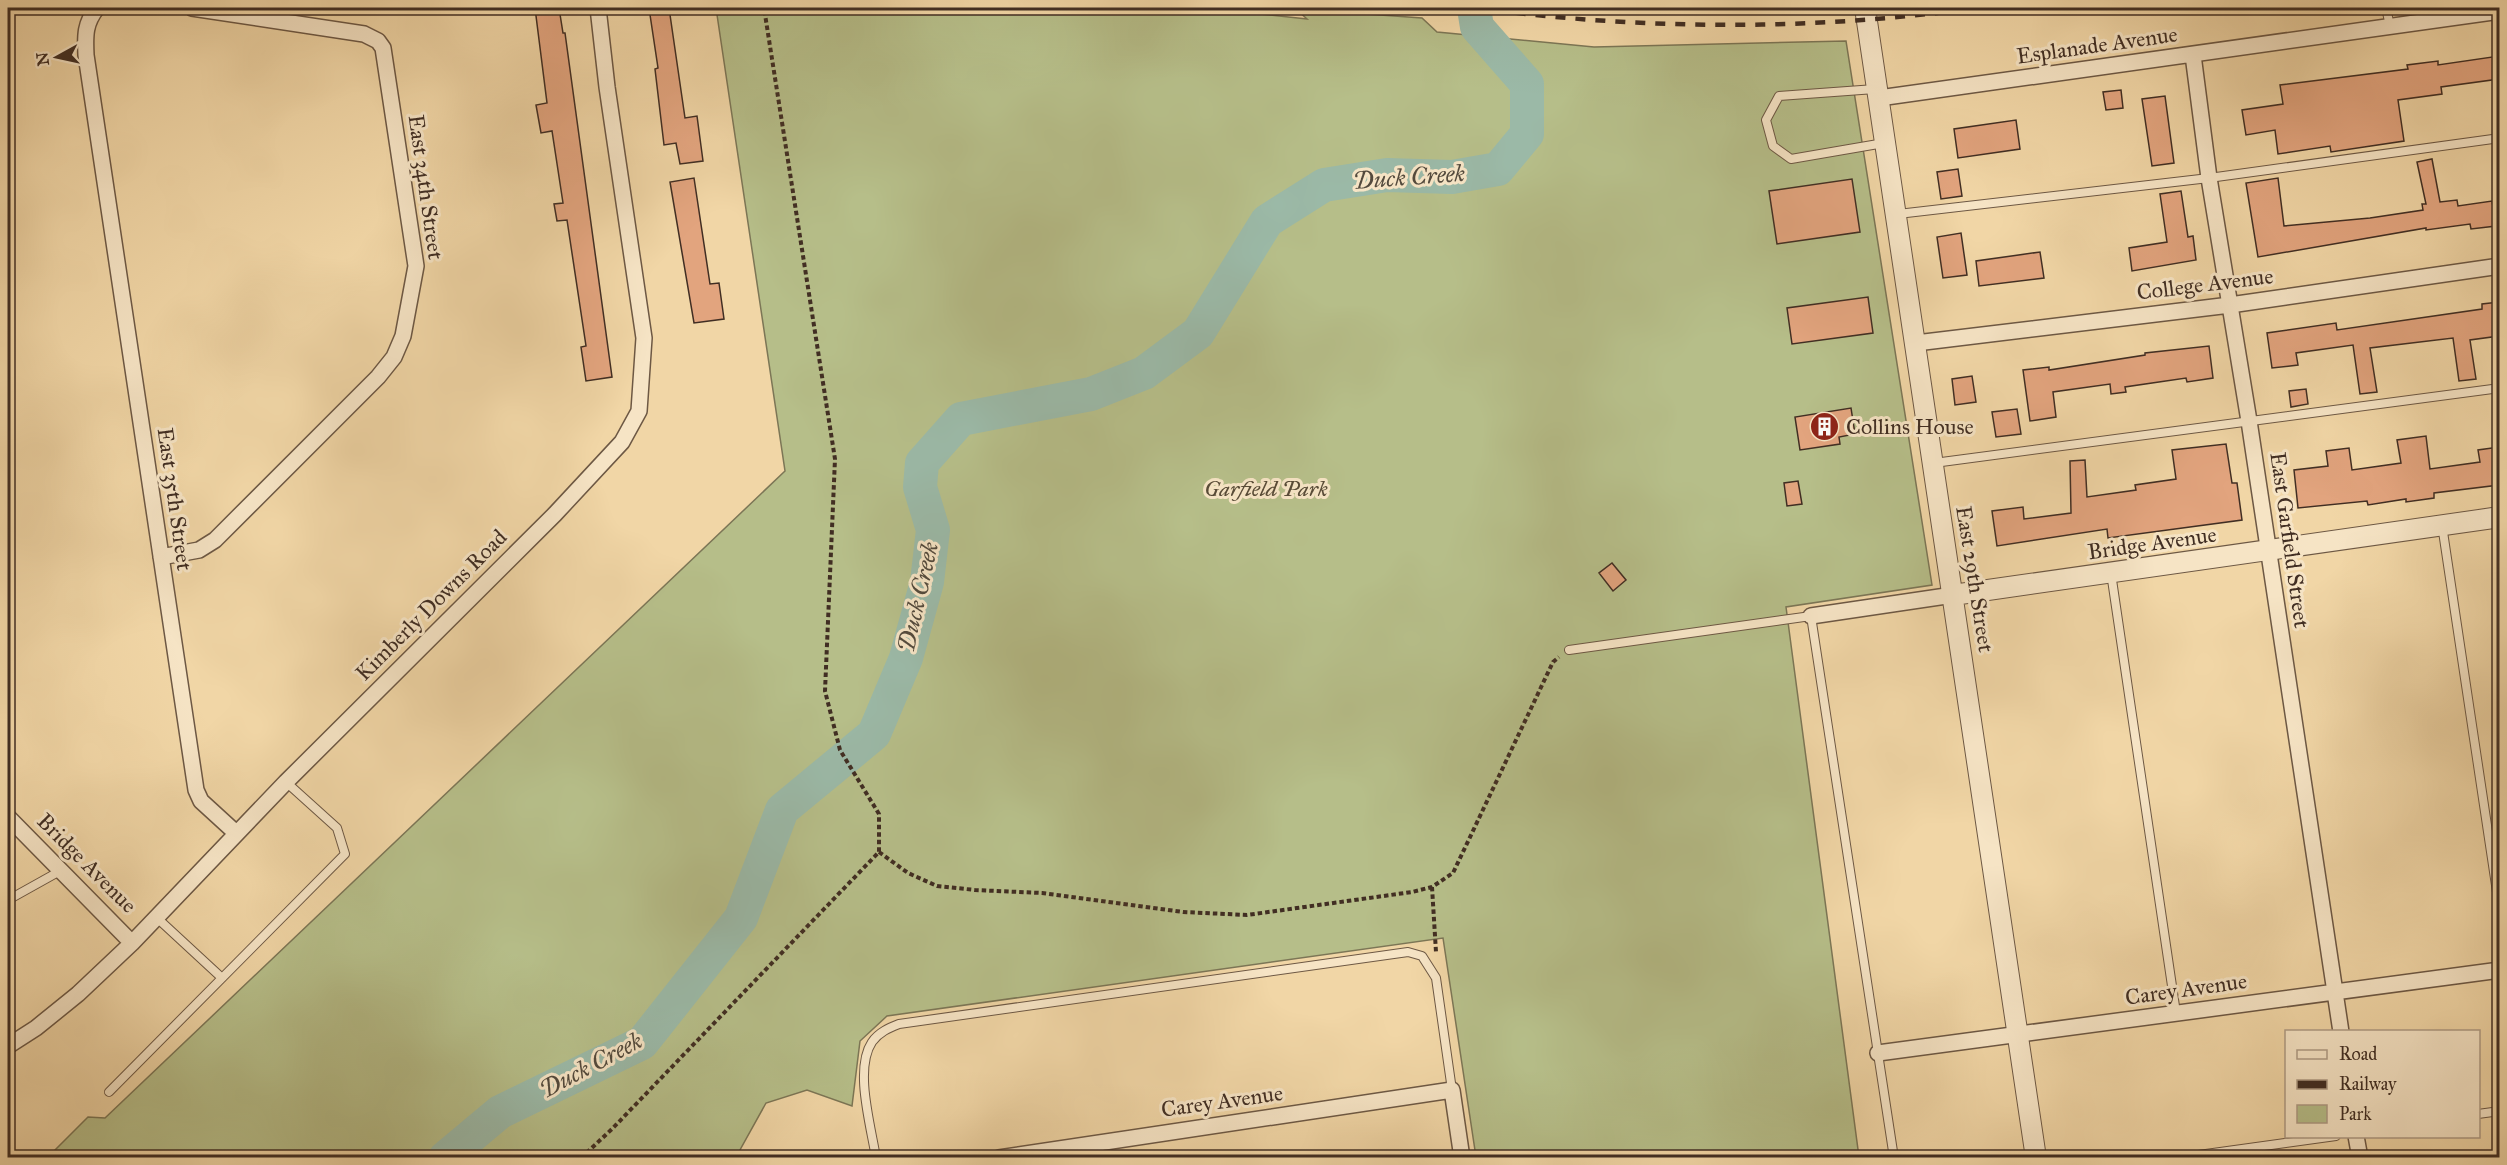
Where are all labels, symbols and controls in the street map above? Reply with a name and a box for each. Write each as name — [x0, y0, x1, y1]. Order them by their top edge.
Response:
street label: Esplanade Avenue — [2015, 20, 2179, 70]
north arrow — [27, 27, 87, 87]
text: N — [32, 51, 53, 67]
street label: East 34th Street — [402, 113, 450, 261]
water label: Duck Creek — [1352, 158, 1466, 196]
street label: College Avenue — [2135, 262, 2275, 306]
building icon: Collins House — [1809, 410, 1841, 442]
place label: Collins House — [1846, 413, 1974, 440]
street label: East 35th Street — [152, 426, 198, 572]
street label: East Garfield Street — [2264, 450, 2316, 630]
park label: Garfield Park — [1204, 475, 1328, 502]
street label: East 29th Street — [1950, 504, 2000, 654]
street label: Bridge Avenue — [2086, 521, 2218, 565]
street label: Kimberly Downs Road — [350, 524, 512, 686]
water label: Duck Creek — [891, 539, 945, 655]
street label: Bridge Avenue — [32, 808, 142, 918]
street label: Carey Avenue — [2123, 967, 2249, 1011]
water label: Duck Creek — [534, 1025, 648, 1105]
legend — [2285, 1030, 2480, 1138]
text: Road — [2339, 1043, 2377, 1065]
text: Railway — [2339, 1073, 2397, 1095]
street label: Carey Avenue — [1159, 1079, 1285, 1123]
text: Park — [2339, 1103, 2372, 1125]

